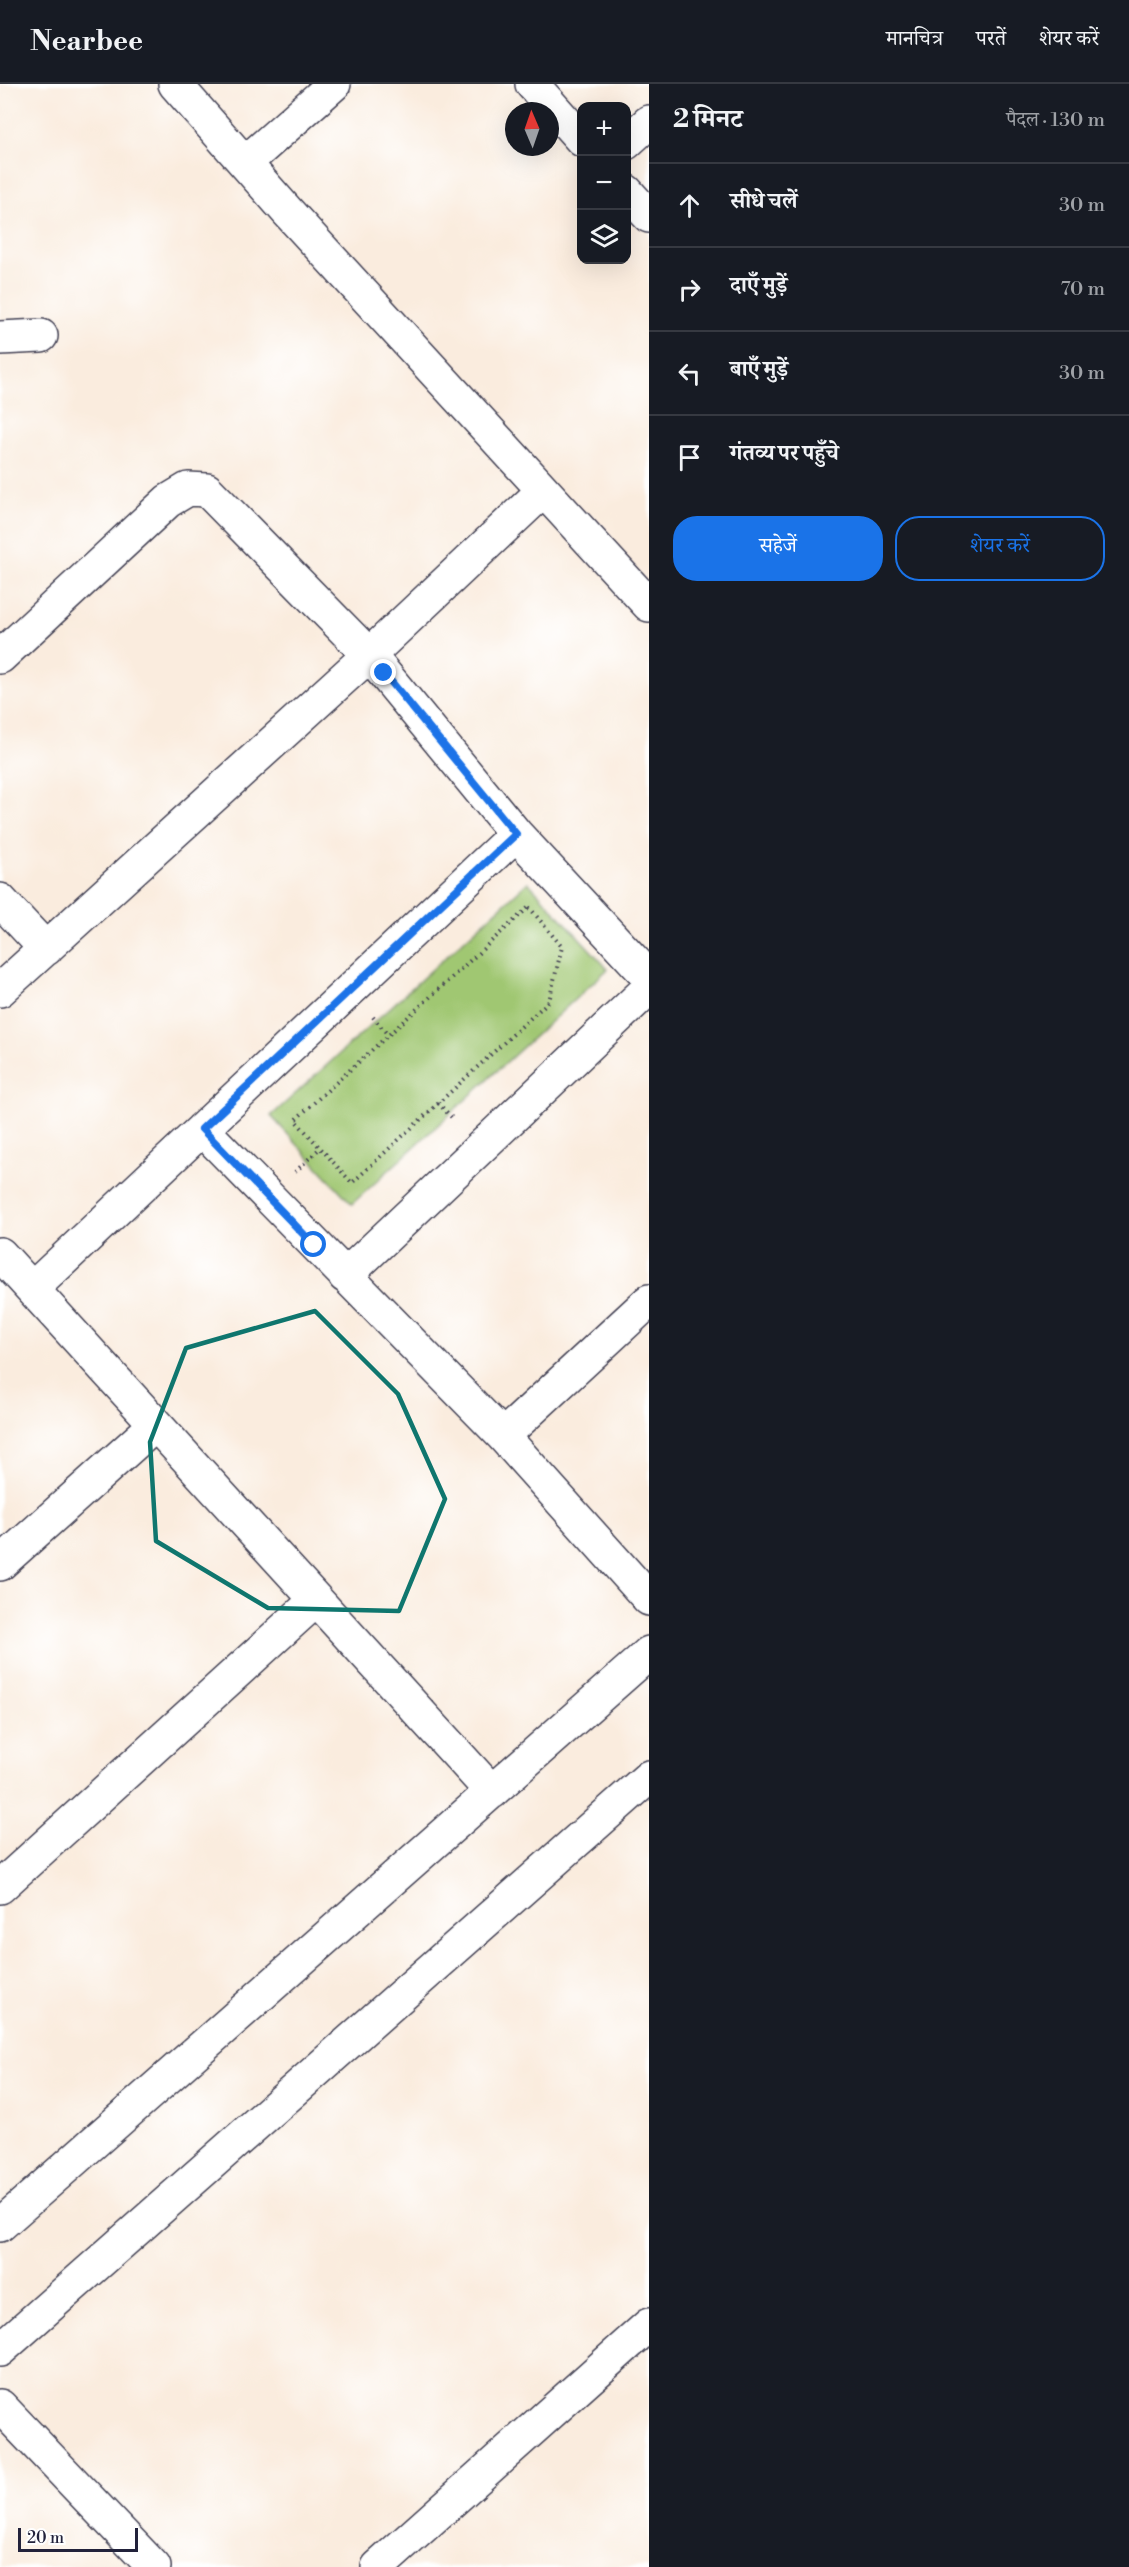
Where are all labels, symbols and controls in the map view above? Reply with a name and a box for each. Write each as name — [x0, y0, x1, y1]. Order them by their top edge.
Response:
text: Nearbee — [30, 24, 143, 59]
text: मानचित्र — [886, 26, 943, 52]
text: परतें — [976, 26, 1006, 52]
text: शेयर करें — [1039, 26, 1099, 52]
north arrow — [505, 102, 559, 156]
map controls — [577, 102, 631, 264]
button: + — [577, 102, 631, 156]
text: 2 मिनट — [673, 103, 743, 135]
text: पैदल · 130 m — [1006, 108, 1105, 133]
button: − — [577, 156, 631, 210]
text: सीधे चलें — [730, 188, 797, 215]
icon: ahead — [673, 189, 706, 222]
text: 30 m — [1059, 193, 1105, 218]
button: layers — [577, 210, 631, 264]
text: दाएँ मुड़ें — [730, 272, 787, 299]
icon: right — [673, 273, 706, 306]
text: 70 m — [1061, 277, 1105, 302]
text: बाएँ मुड़ें — [730, 356, 788, 383]
icon: left — [673, 357, 706, 390]
text: 30 m — [1059, 361, 1105, 386]
text: गंतव्य पर पहुँचे — [730, 440, 839, 467]
icon: arrive — [673, 441, 706, 474]
button: सहेजें — [673, 516, 883, 581]
button: शेयर करें — [895, 516, 1105, 581]
route end — [370, 659, 396, 685]
route start — [300, 1231, 326, 1257]
scale bar — [18, 2525, 138, 2552]
text: 20 m — [27, 2528, 64, 2548]

